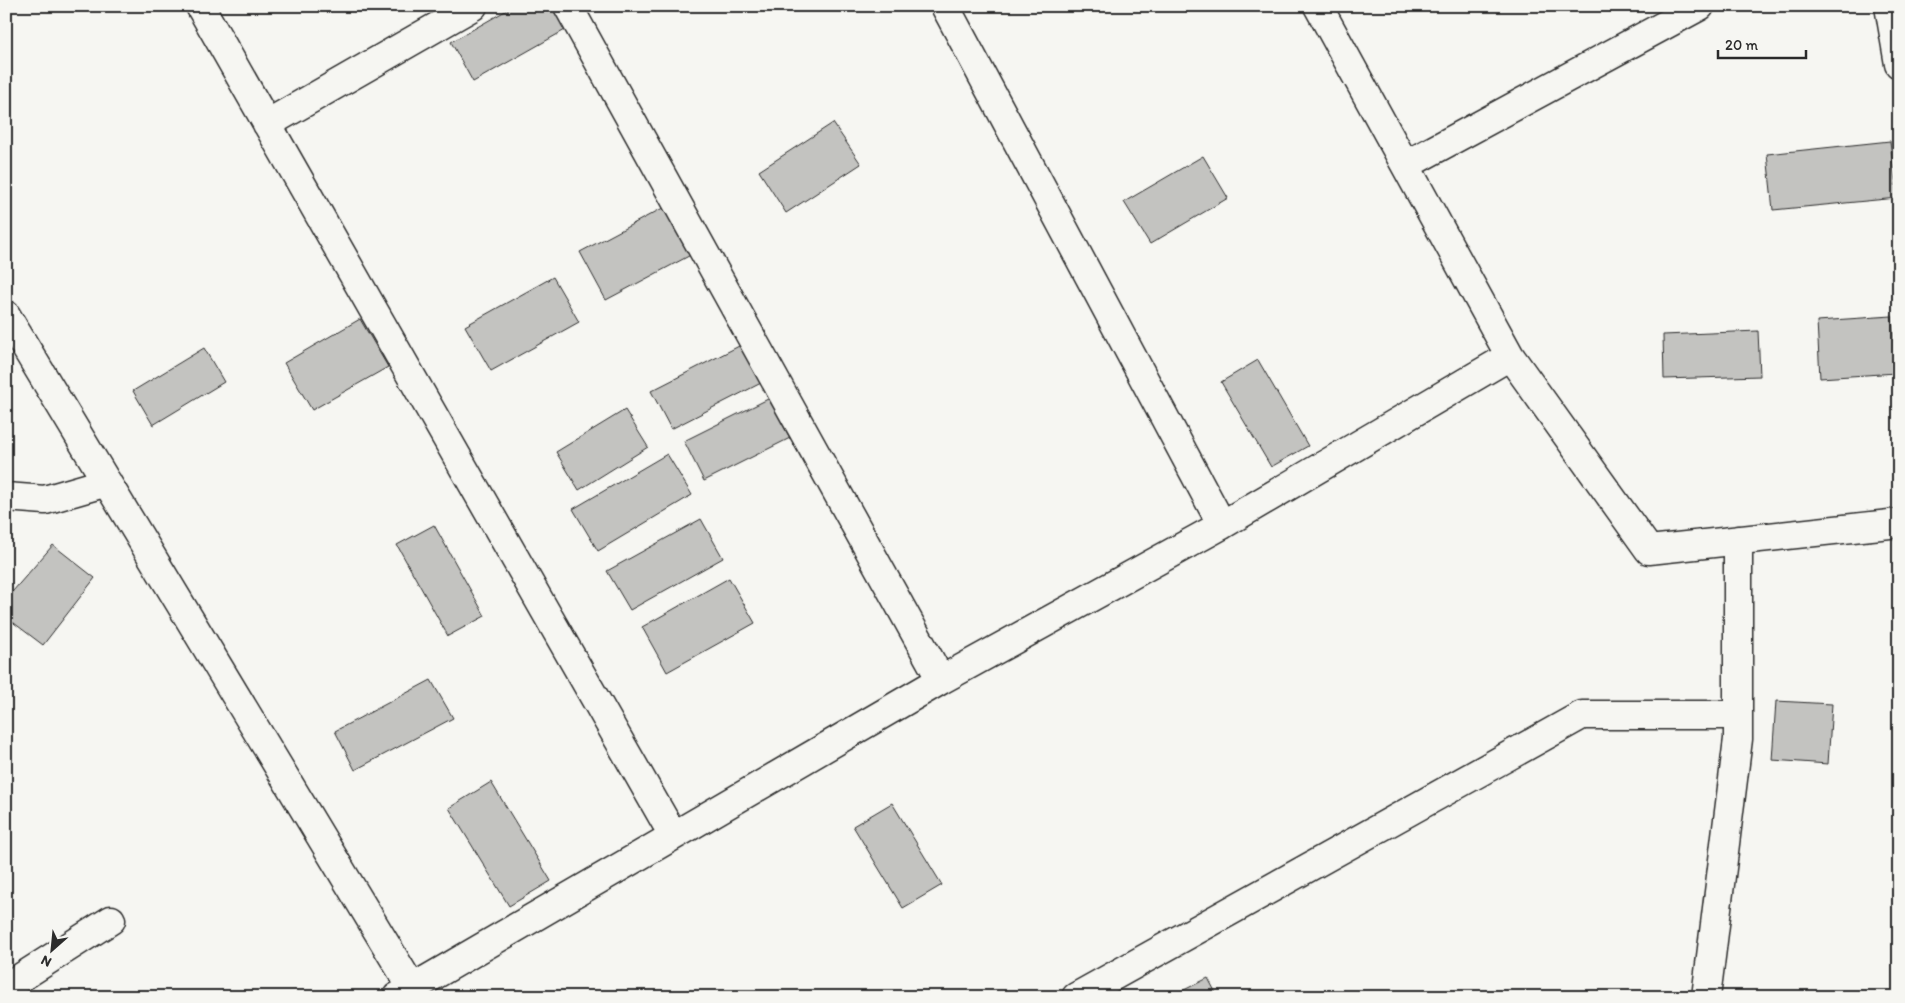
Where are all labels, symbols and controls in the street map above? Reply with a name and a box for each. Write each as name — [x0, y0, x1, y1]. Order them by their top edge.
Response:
scale bar — [1718, 28, 1805, 60]
text: 20 m — [1725, 36, 1759, 54]
north arrow — [28, 926, 78, 976]
text: N — [38, 951, 54, 971]

